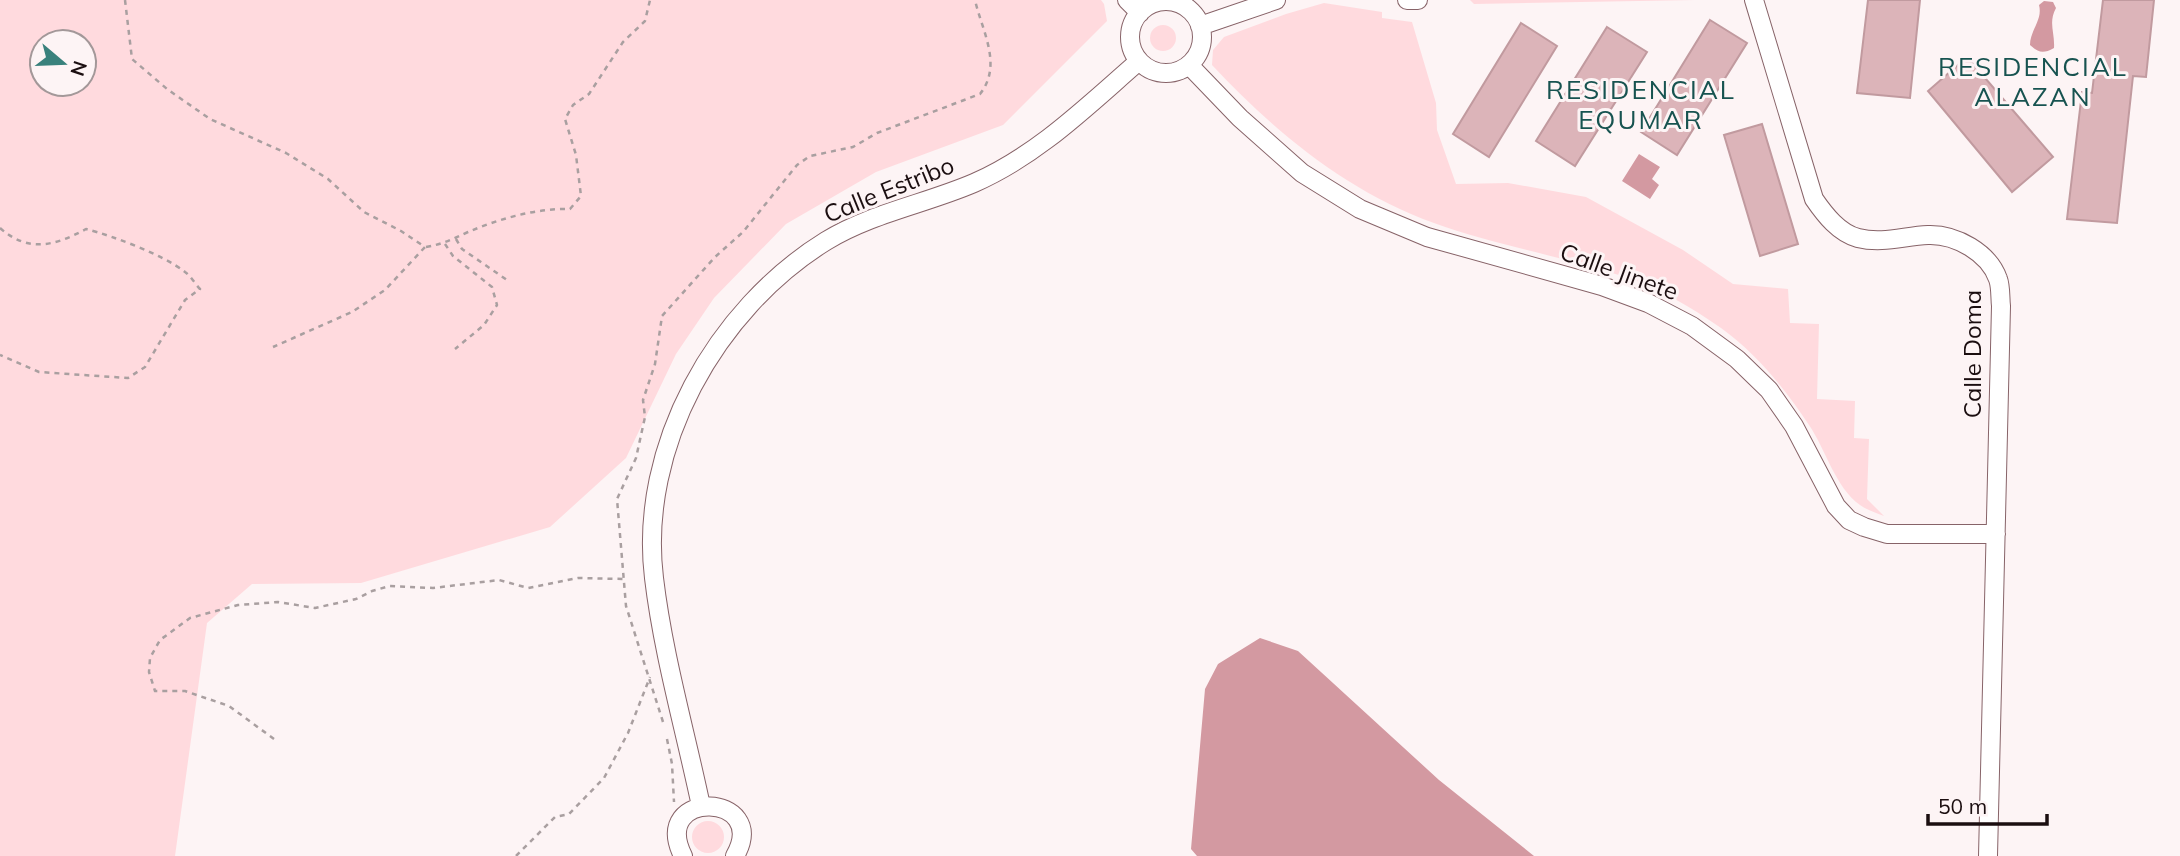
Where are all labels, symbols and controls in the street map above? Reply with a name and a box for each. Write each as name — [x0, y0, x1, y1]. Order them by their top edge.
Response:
north arrow — [28, 28, 98, 98]
district label: RESIDENCIAL ALAZAN — [1938, 50, 2128, 113]
text: N — [65, 58, 93, 79]
district label: RESIDENCIAL EQUMAR — [1546, 73, 1736, 136]
street label: Calle Estribo — [819, 149, 958, 229]
street label: Calle Jinete — [1556, 236, 1682, 306]
street label: Calle Doma — [1957, 290, 1987, 418]
scale bar — [1928, 782, 2047, 826]
text: 50 m — [1938, 793, 1987, 819]

